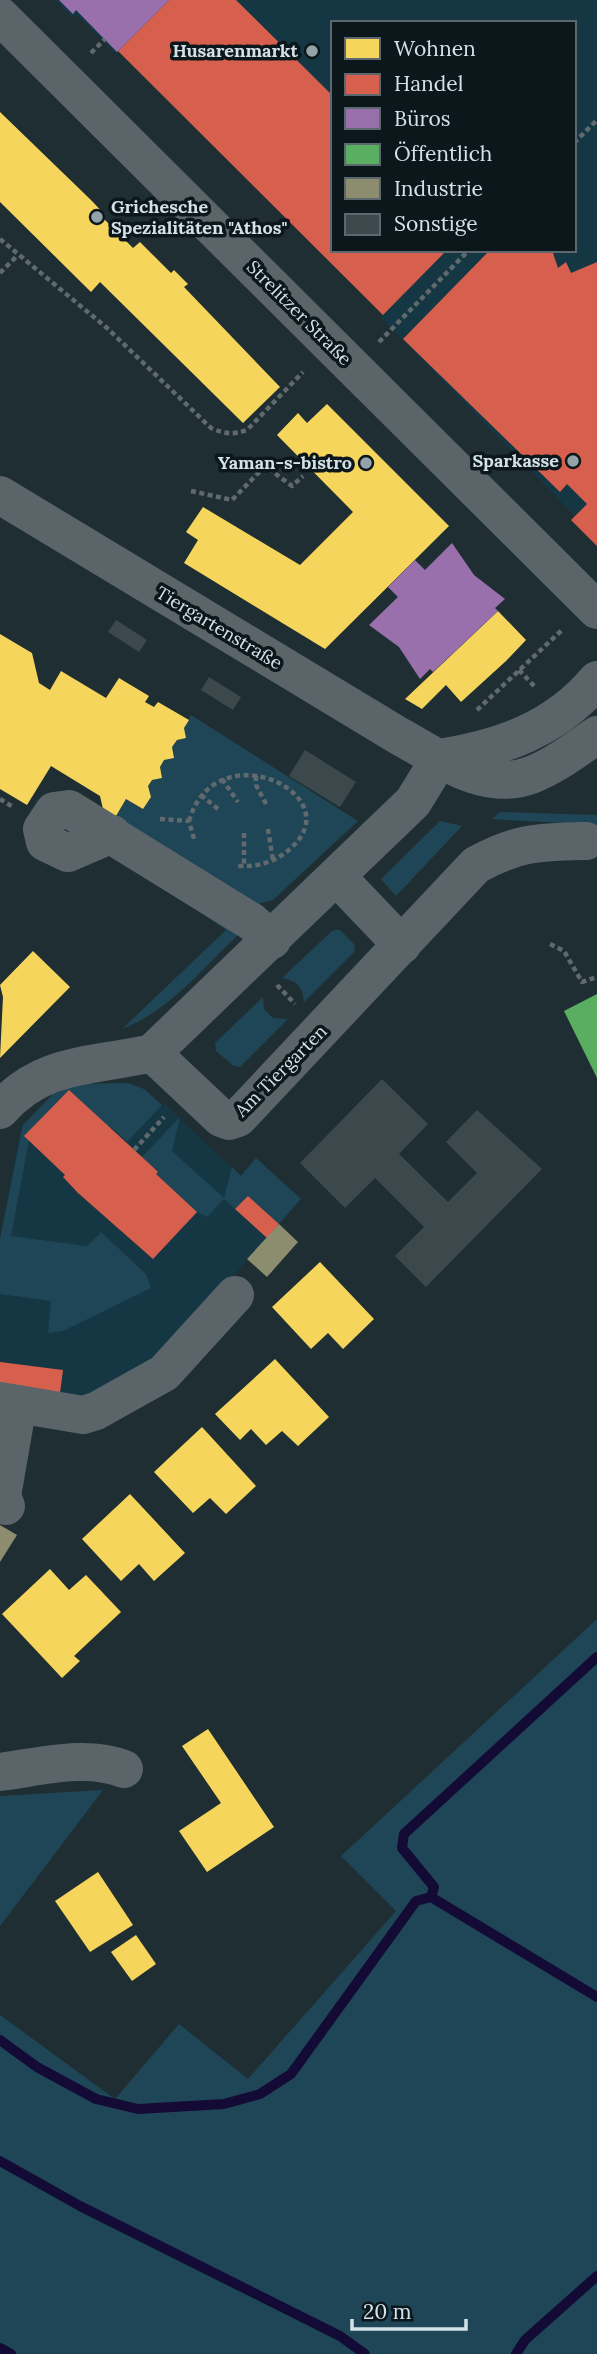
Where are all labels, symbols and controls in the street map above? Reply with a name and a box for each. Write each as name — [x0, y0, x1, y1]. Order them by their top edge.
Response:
legend — [331, 21, 576, 252]
text: Wohnen — [394, 35, 476, 62]
place label: Husarenmarkt — [172, 39, 299, 62]
marker: Husarenmarkt — [304, 43, 320, 59]
text: Handel — [394, 70, 463, 97]
text: Büros — [394, 105, 450, 132]
text: Öffentlich — [394, 140, 492, 167]
text: Industrie — [394, 175, 483, 202]
place label: Grichesche Spezialitäten "Athos" — [111, 195, 287, 239]
marker: Grichesche Spezialitäten "Athos" — [89, 209, 105, 225]
text: Sonstige — [394, 210, 478, 237]
street label: Strelitzer Straße — [242, 255, 357, 370]
place label: Sparkasse — [472, 449, 559, 472]
place label: Yaman-s-bistro — [218, 451, 352, 474]
marker: Sparkasse — [565, 453, 581, 469]
marker: Yaman-s-bistro — [358, 455, 374, 471]
street label: Tiergartenstraße — [152, 581, 287, 674]
street label: Am Tiergarten — [229, 1020, 332, 1122]
scale bar — [352, 2288, 466, 2332]
text: 20 m — [363, 2298, 412, 2325]

